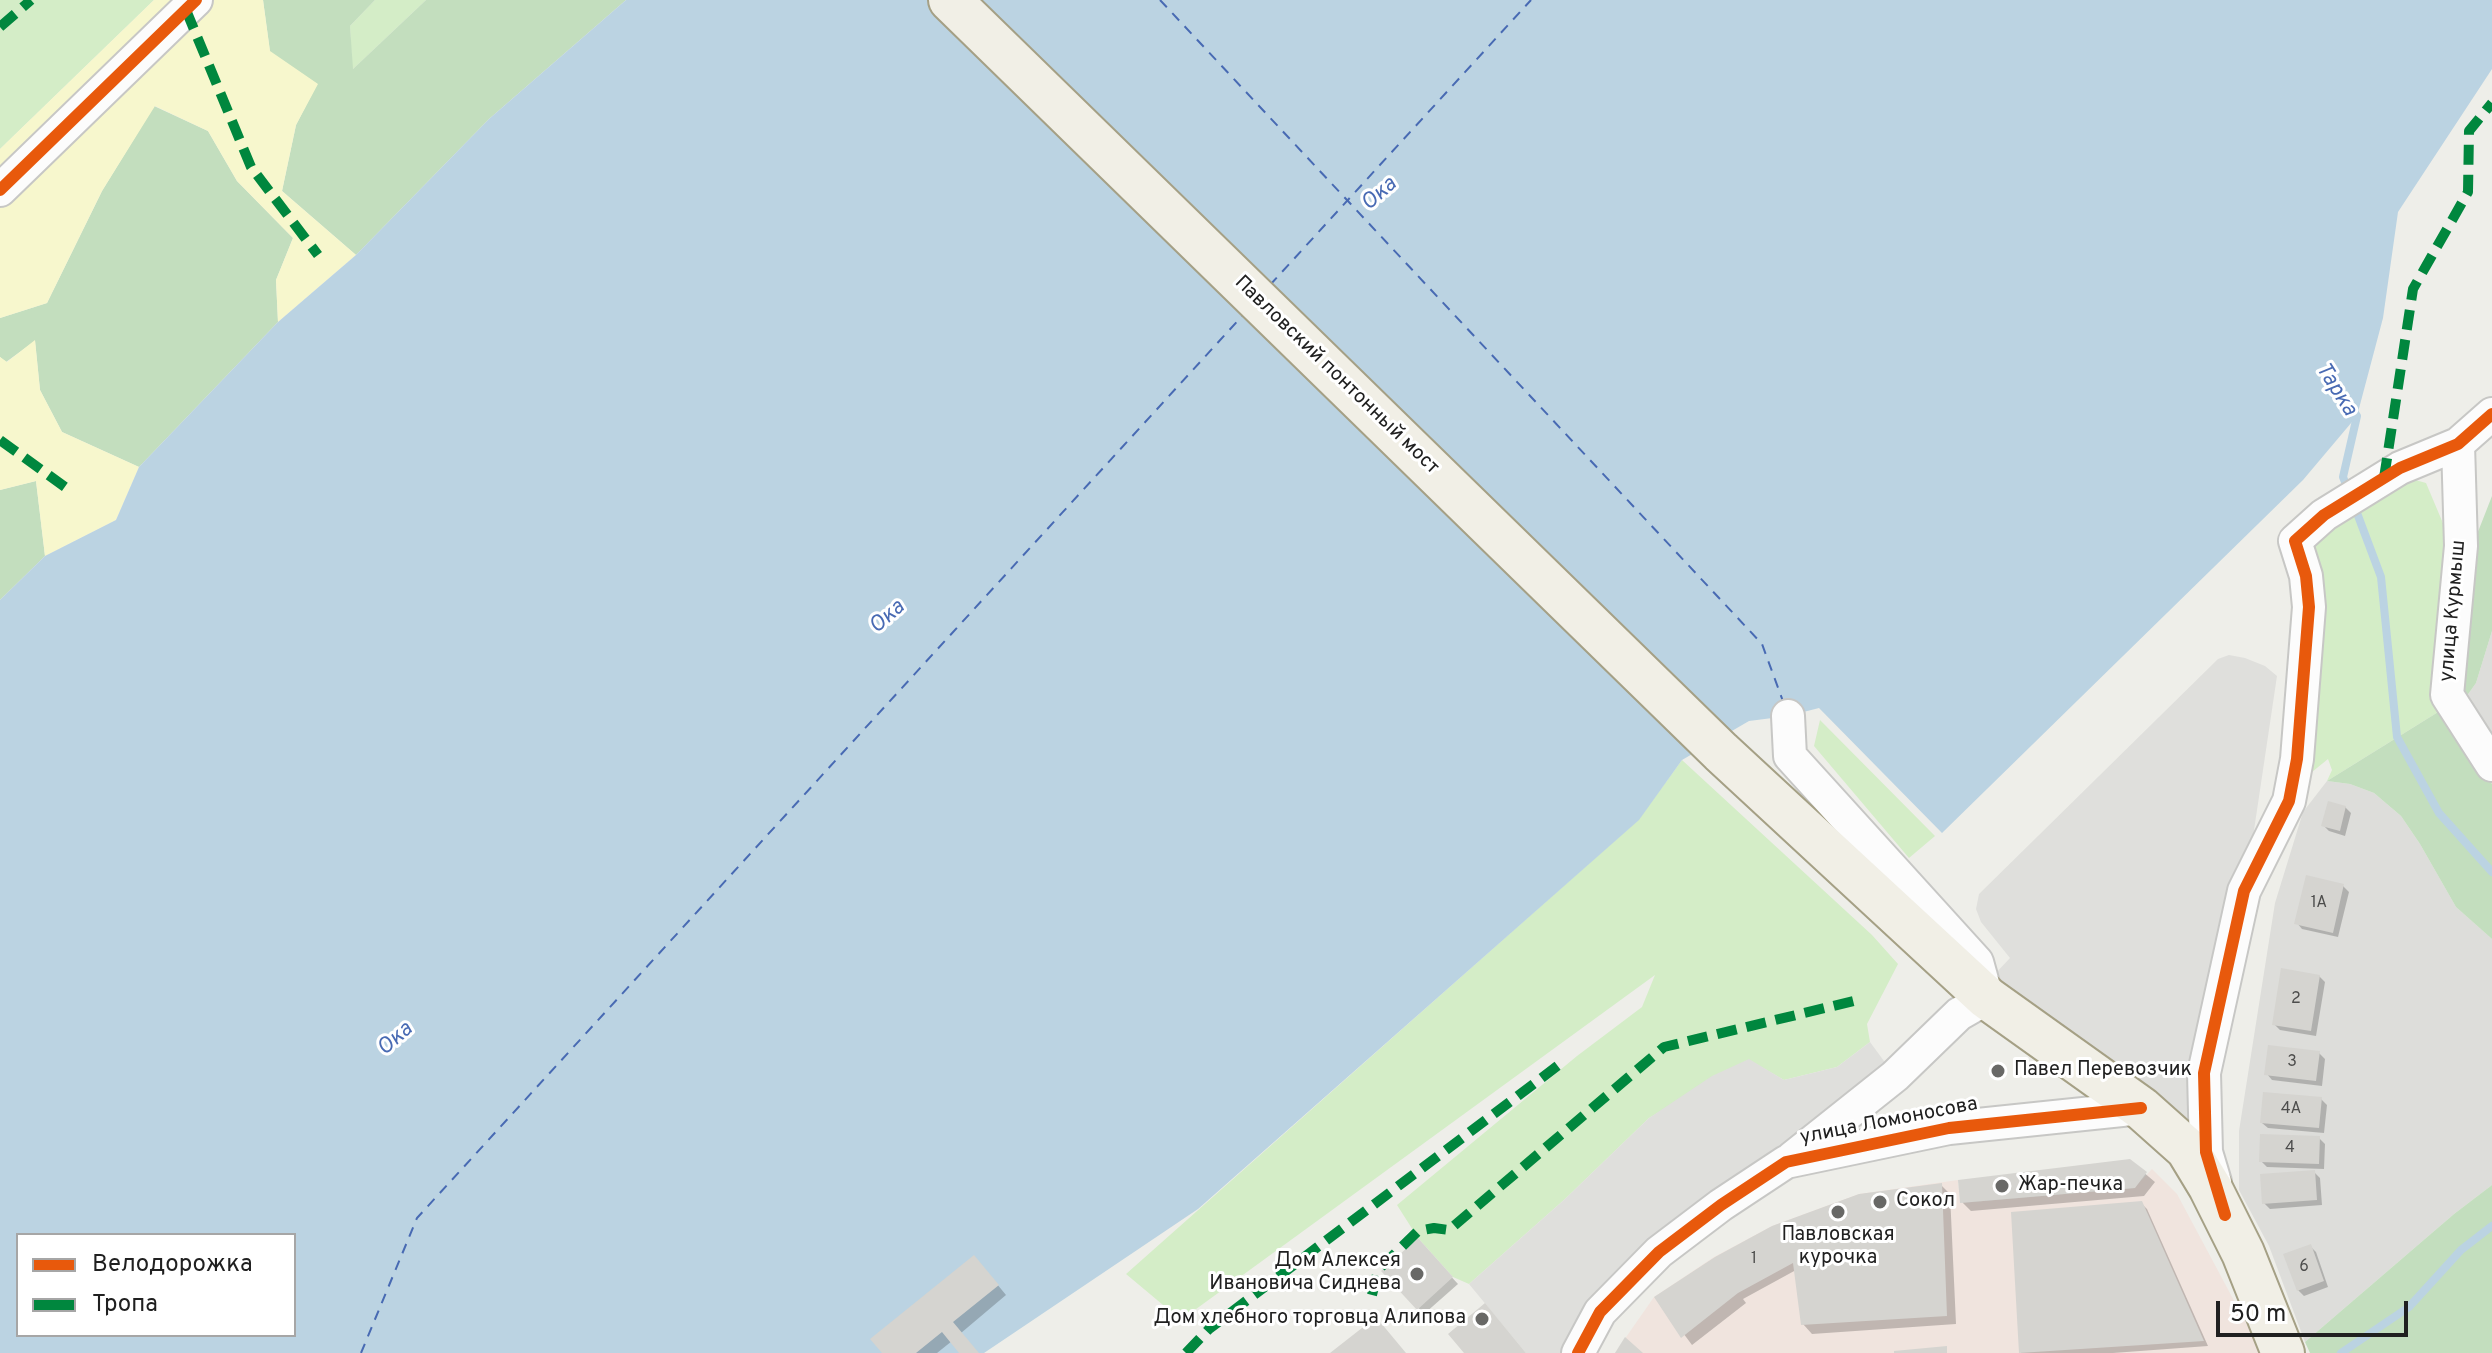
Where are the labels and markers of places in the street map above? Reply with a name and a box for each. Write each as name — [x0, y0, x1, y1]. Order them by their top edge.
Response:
place label: Павел Перевозчик — [2014, 1059, 2192, 1083]
marker: Павел Перевозчик — [1989, 1062, 2007, 1080]
place label: Жар-печка — [2018, 1174, 2123, 1198]
marker: Жар-печка — [1993, 1177, 2011, 1195]
place label: Сокол — [1896, 1190, 1955, 1214]
marker: Сокол — [1871, 1193, 1889, 1211]
marker: Павловская курочка — [1829, 1203, 1847, 1221]
place label: Павловская курочка — [1781, 1224, 1895, 1271]
place label: Дом Алексея Ивановича Сиднева — [1209, 1250, 1401, 1297]
marker: Дом Алексея Ивановича Сиднева — [1408, 1265, 1426, 1283]
place label: Дом хлебного торговца Алипова — [1153, 1307, 1466, 1331]
marker: Дом хлебного торговца Алипова — [1473, 1310, 1491, 1328]

